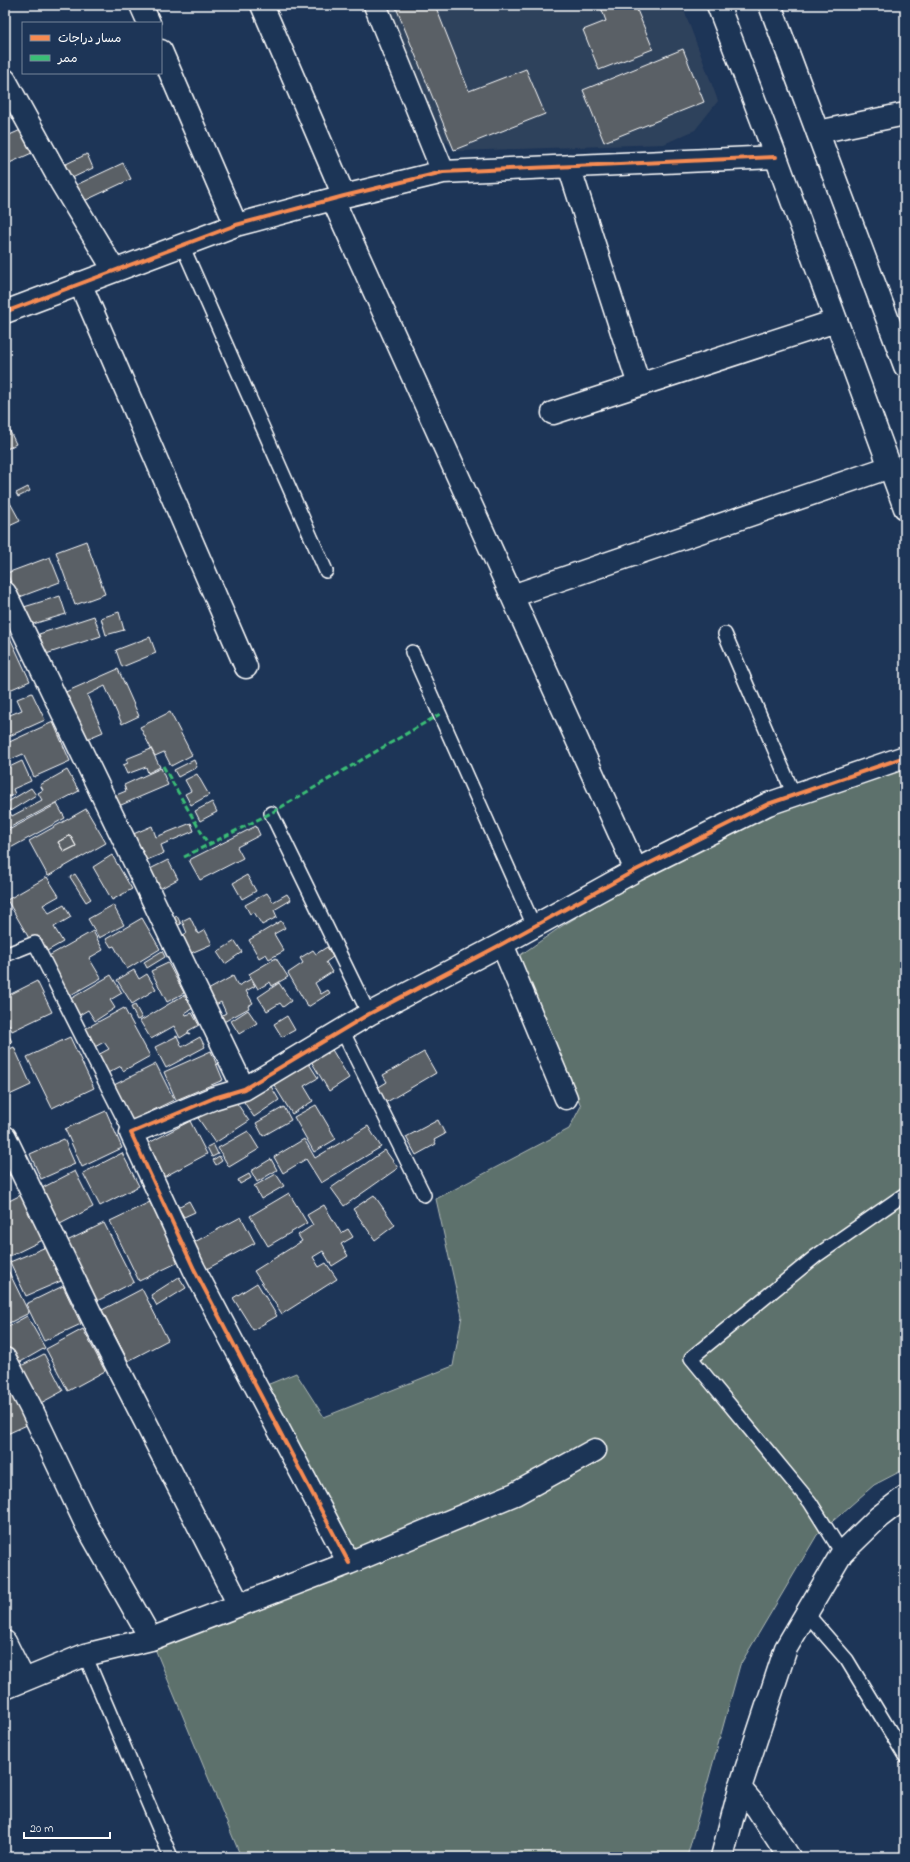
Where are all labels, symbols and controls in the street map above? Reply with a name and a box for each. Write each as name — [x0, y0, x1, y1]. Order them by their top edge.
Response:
legend — [22, 22, 162, 74]
text: مسار دراجات — [58, 30, 121, 48]
text: ممر — [57, 50, 77, 68]
scale bar — [24, 1814, 110, 1840]
text: 20 m — [30, 1820, 53, 1838]

